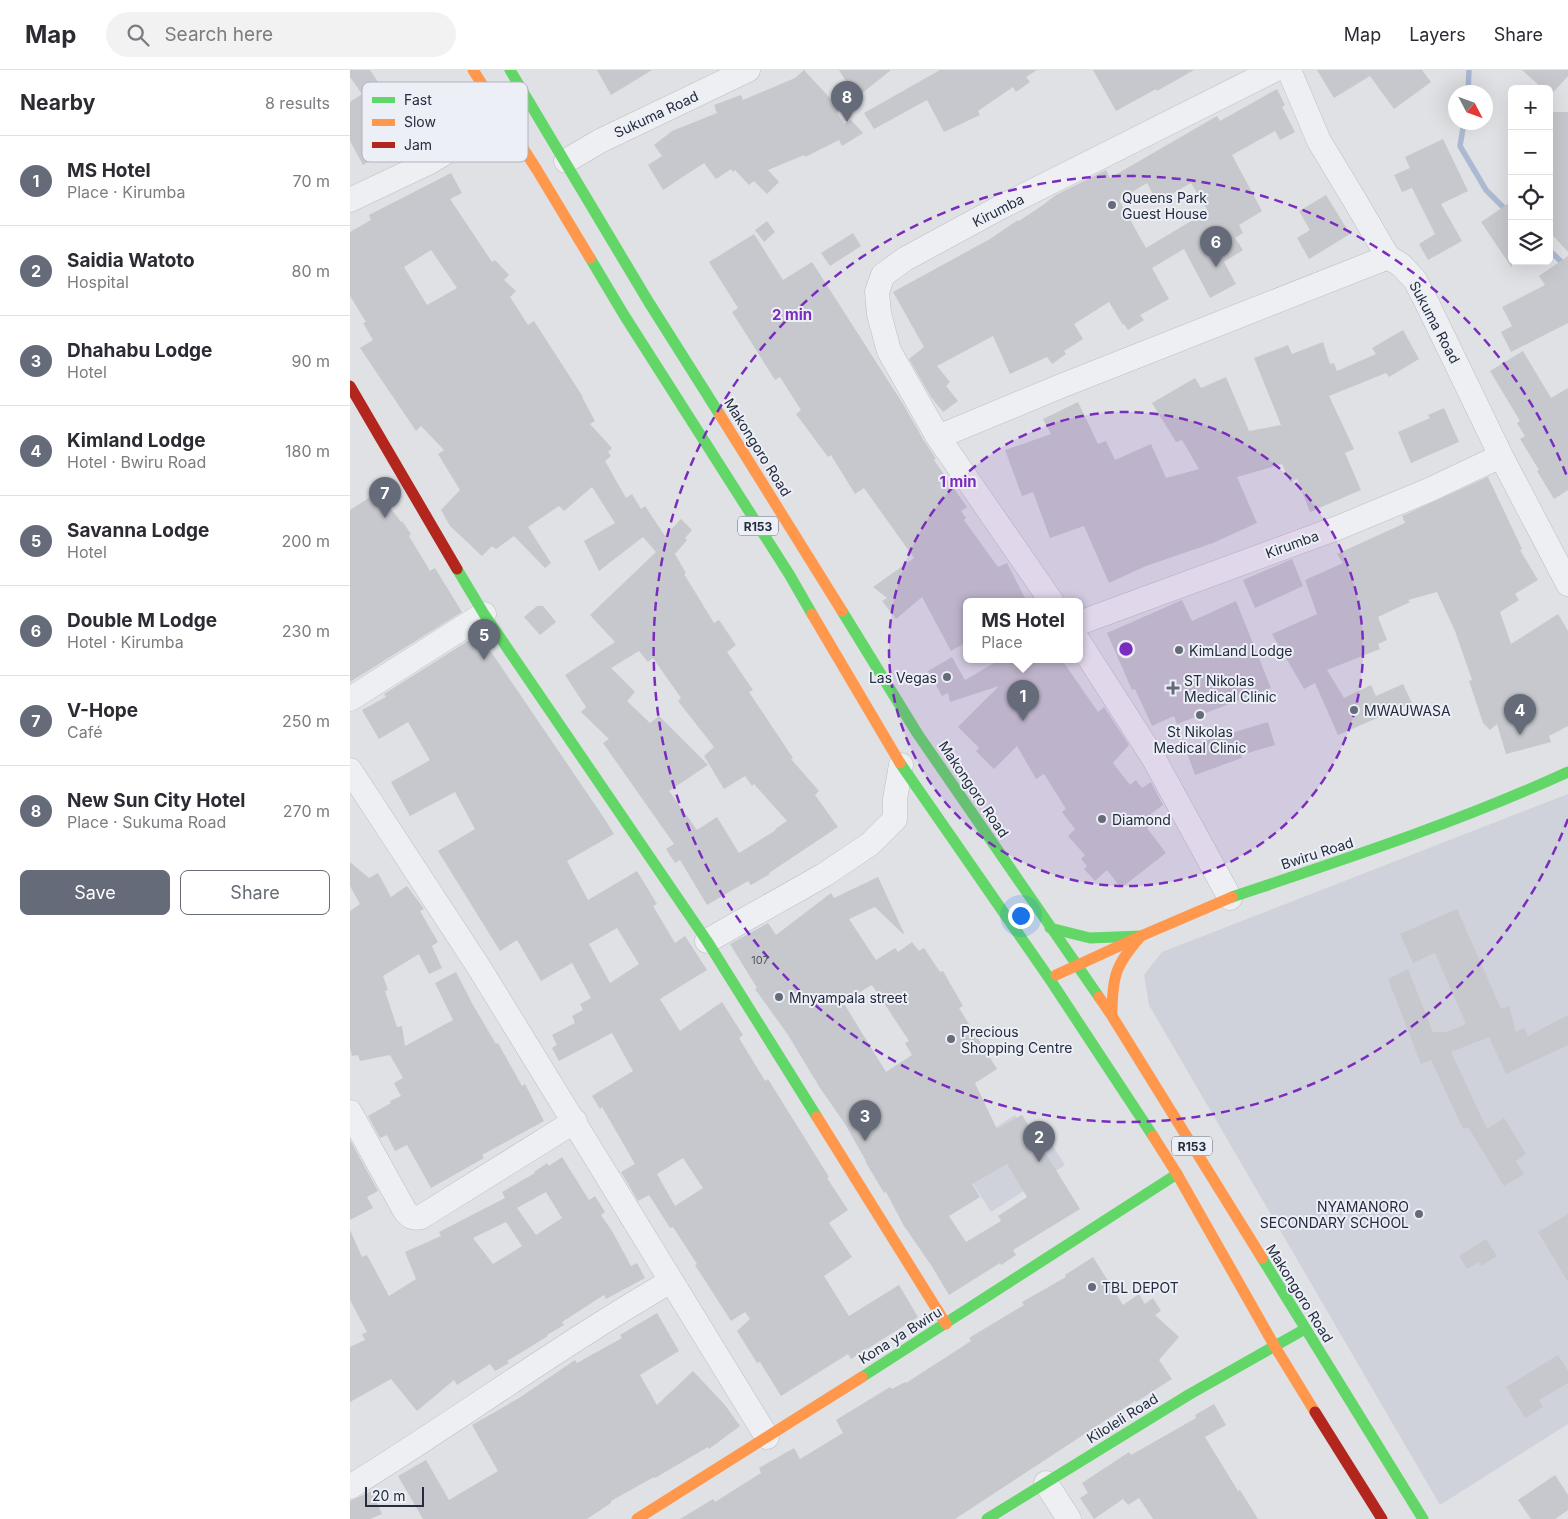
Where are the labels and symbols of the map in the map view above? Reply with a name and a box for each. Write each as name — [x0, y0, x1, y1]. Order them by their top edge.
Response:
pin: 8 — [831, 81, 863, 122]
legend — [362, 82, 528, 162]
north arrow — [1448, 85, 1493, 130]
street label: Sukuma Road — [611, 87, 701, 141]
text: Fast — [404, 91, 432, 108]
text: Slow — [404, 113, 436, 130]
text: Jam — [404, 136, 432, 153]
place label: Queens Park Guest House — [1122, 189, 1207, 222]
street label: Kirumba — [969, 190, 1027, 230]
marker: Queens Park Guest House — [1106, 199, 1118, 211]
pin: 6 — [1200, 226, 1232, 267]
street label: Sukuma Road — [1406, 278, 1464, 366]
text: 2 min — [772, 305, 812, 324]
street label: Makongoro Road — [721, 395, 795, 499]
text: 1 min — [939, 472, 977, 491]
pin: 7 — [369, 477, 401, 518]
road number: R153 — [738, 516, 778, 536]
street label: Kirumba — [1263, 527, 1321, 561]
pin: 5 — [468, 619, 500, 660]
centre of rings — [1117, 640, 1135, 658]
place label: KimLand Lodge — [1189, 642, 1292, 659]
marker: KimLand Lodge — [1173, 644, 1185, 656]
place label: Las Vegas — [869, 669, 937, 686]
marker: Las Vegas — [941, 671, 953, 683]
place label: ST Nikolas Medical Clinic — [1184, 672, 1277, 705]
pin: 1 — [1007, 680, 1039, 721]
marker: ST Nikolas Medical Clinic — [1166, 681, 1180, 695]
pin: 4 — [1504, 694, 1536, 735]
place label: MWAUWASA — [1364, 702, 1451, 719]
marker: MWAUWASA — [1348, 704, 1360, 716]
marker: St Nikolas Medical Clinic — [1194, 709, 1206, 721]
place label: St Nikolas Medical Clinic — [1154, 723, 1246, 756]
street label: Makongoro Road — [935, 738, 1013, 840]
place label: Diamond — [1112, 811, 1171, 828]
marker: Diamond — [1096, 813, 1108, 825]
street label: Bwiru Road — [1279, 833, 1355, 873]
your location — [1008, 903, 1034, 929]
house number: 107 — [751, 953, 769, 967]
place label: Mnyampala street — [789, 989, 908, 1006]
marker: Mnyampala street — [773, 991, 785, 1003]
place label: Precious Shopping Centre — [961, 1023, 1072, 1056]
marker: Precious Shopping Centre — [945, 1033, 957, 1045]
pin: 3 — [849, 1100, 881, 1141]
pin: 2 — [1023, 1121, 1055, 1162]
road number: R153 — [1172, 1136, 1212, 1156]
place label: NYAMANORO SECONDARY SCHOOL — [1260, 1198, 1409, 1231]
marker: NYAMANORO SECONDARY SCHOOL — [1413, 1208, 1425, 1220]
street label: Makongoro Road — [1263, 1241, 1337, 1345]
place label: TBL DEPOT — [1102, 1279, 1179, 1296]
marker: TBL DEPOT — [1086, 1281, 1098, 1293]
street label: Kona ya Bwiru — [855, 1303, 945, 1367]
street label: Kiloleli Road — [1083, 1389, 1161, 1447]
scale bar — [365, 1484, 424, 1507]

